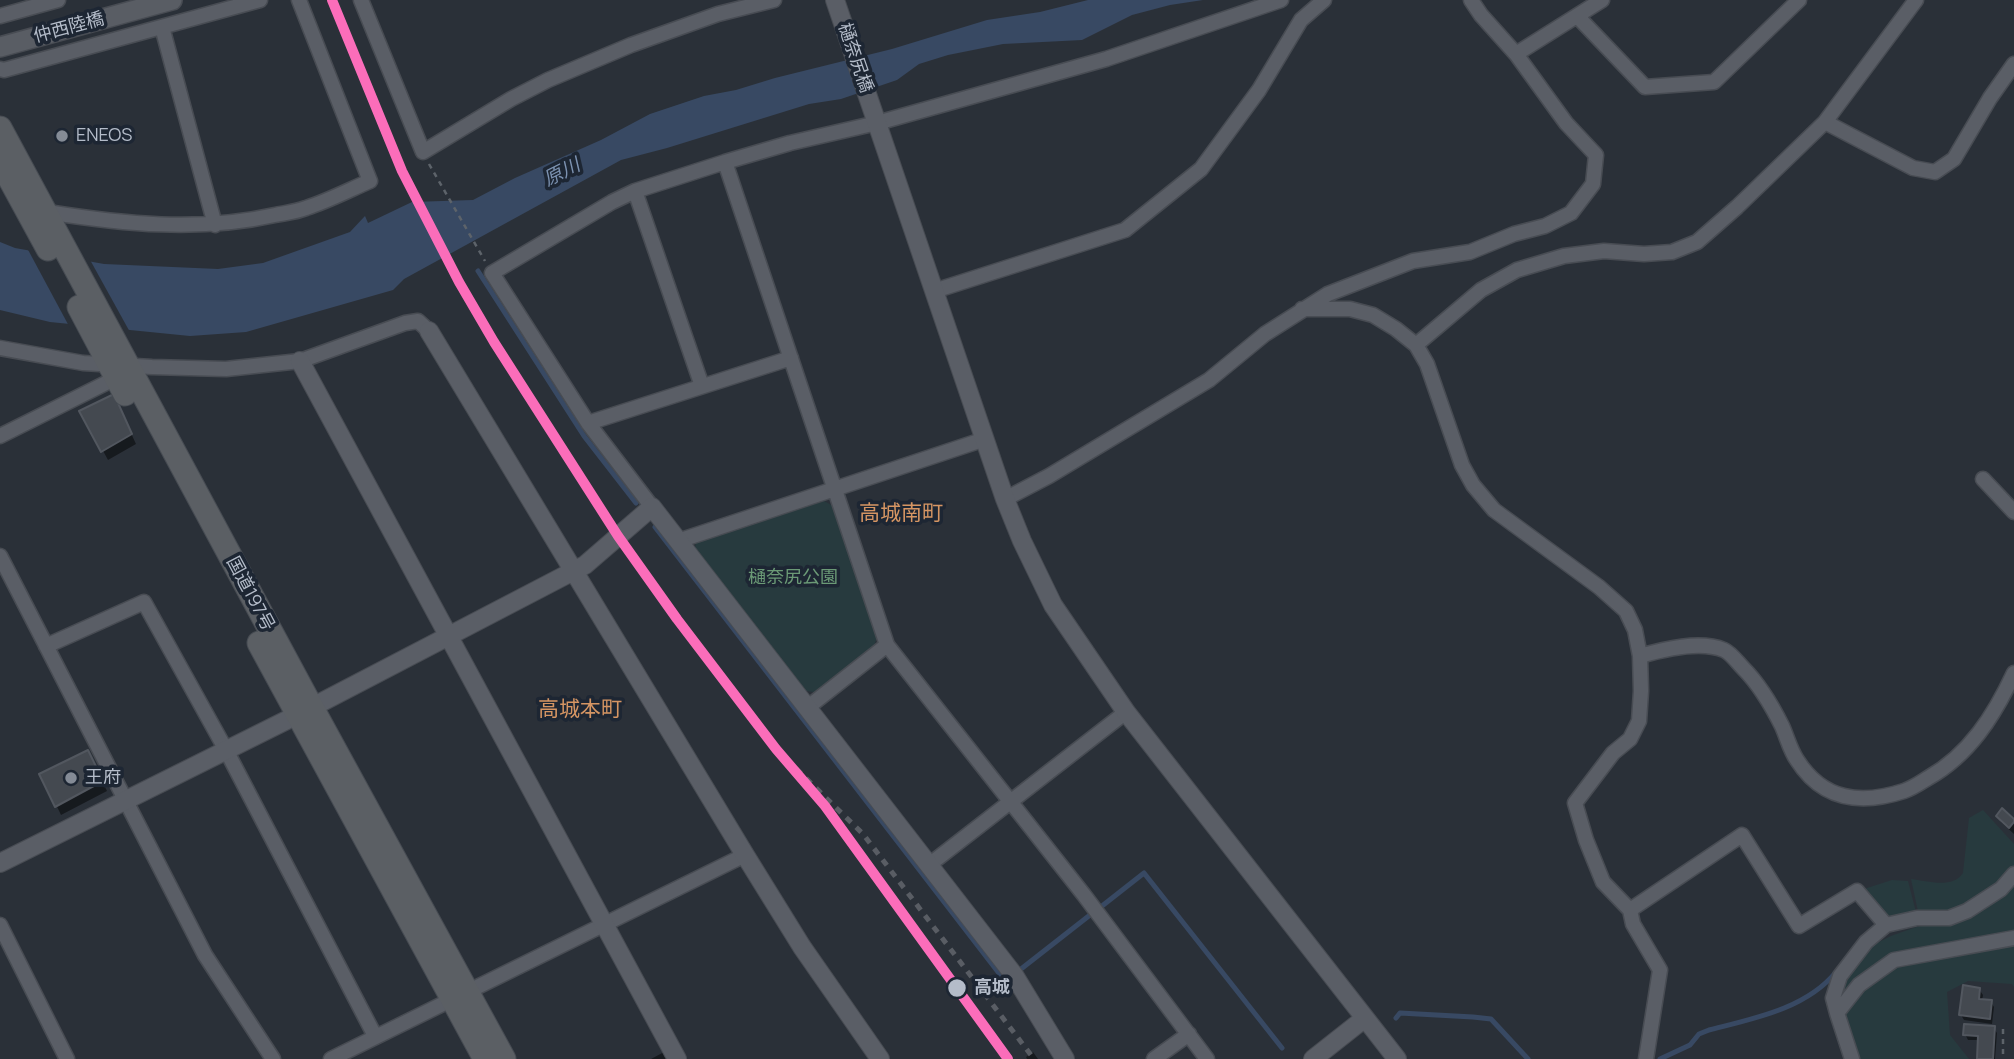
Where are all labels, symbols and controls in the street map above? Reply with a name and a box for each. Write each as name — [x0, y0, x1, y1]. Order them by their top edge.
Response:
street label: 仲西陸橋 — [31, 8, 107, 48]
street label: 樋奈尻橋 — [833, 20, 877, 96]
place label: ENEOS — [76, 125, 132, 147]
marker: ENEOS — [54, 128, 70, 144]
water label: 原川 — [540, 154, 584, 192]
district label: 高城南町 — [859, 501, 943, 527]
street label: 国道197号 — [221, 553, 279, 635]
park label: 樋奈尻公園 — [748, 567, 838, 589]
district label: 高城本町 — [538, 697, 622, 723]
place label: 王府 — [85, 767, 121, 789]
marker: 王府 — [63, 770, 79, 786]
marker: 高城 — [946, 977, 968, 999]
place label: 高城 — [974, 977, 1010, 999]

